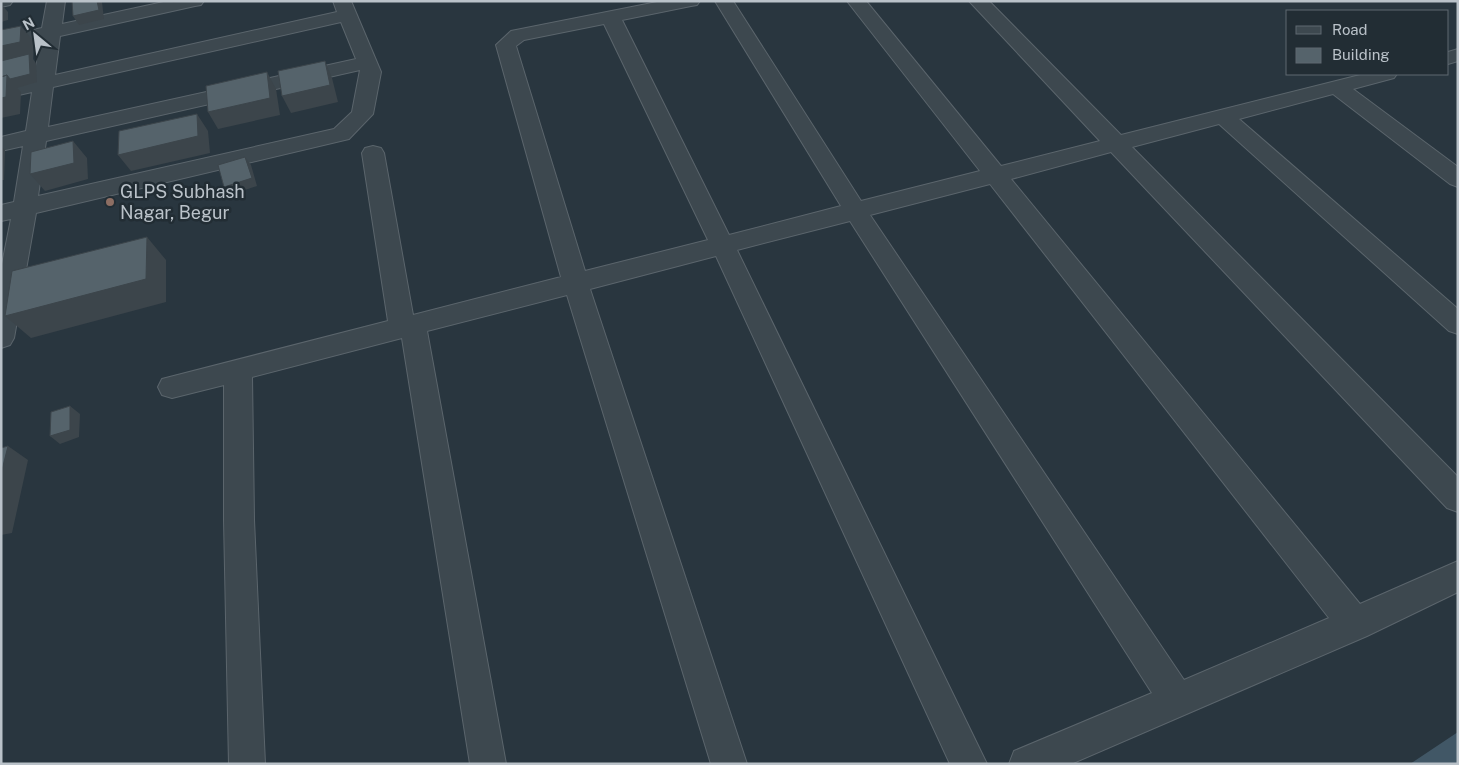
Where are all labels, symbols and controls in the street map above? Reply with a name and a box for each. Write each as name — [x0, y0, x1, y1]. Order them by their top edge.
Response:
north arrow — [10, 10, 60, 60]
legend — [1286, 10, 1449, 75]
text: N — [20, 14, 37, 33]
text: Road — [1332, 21, 1368, 38]
text: Building — [1332, 46, 1390, 63]
place label: GLPS Subhash Nagar, Begur — [120, 181, 245, 223]
marker: GLPS Subhash Nagar, Begur — [104, 196, 116, 208]

